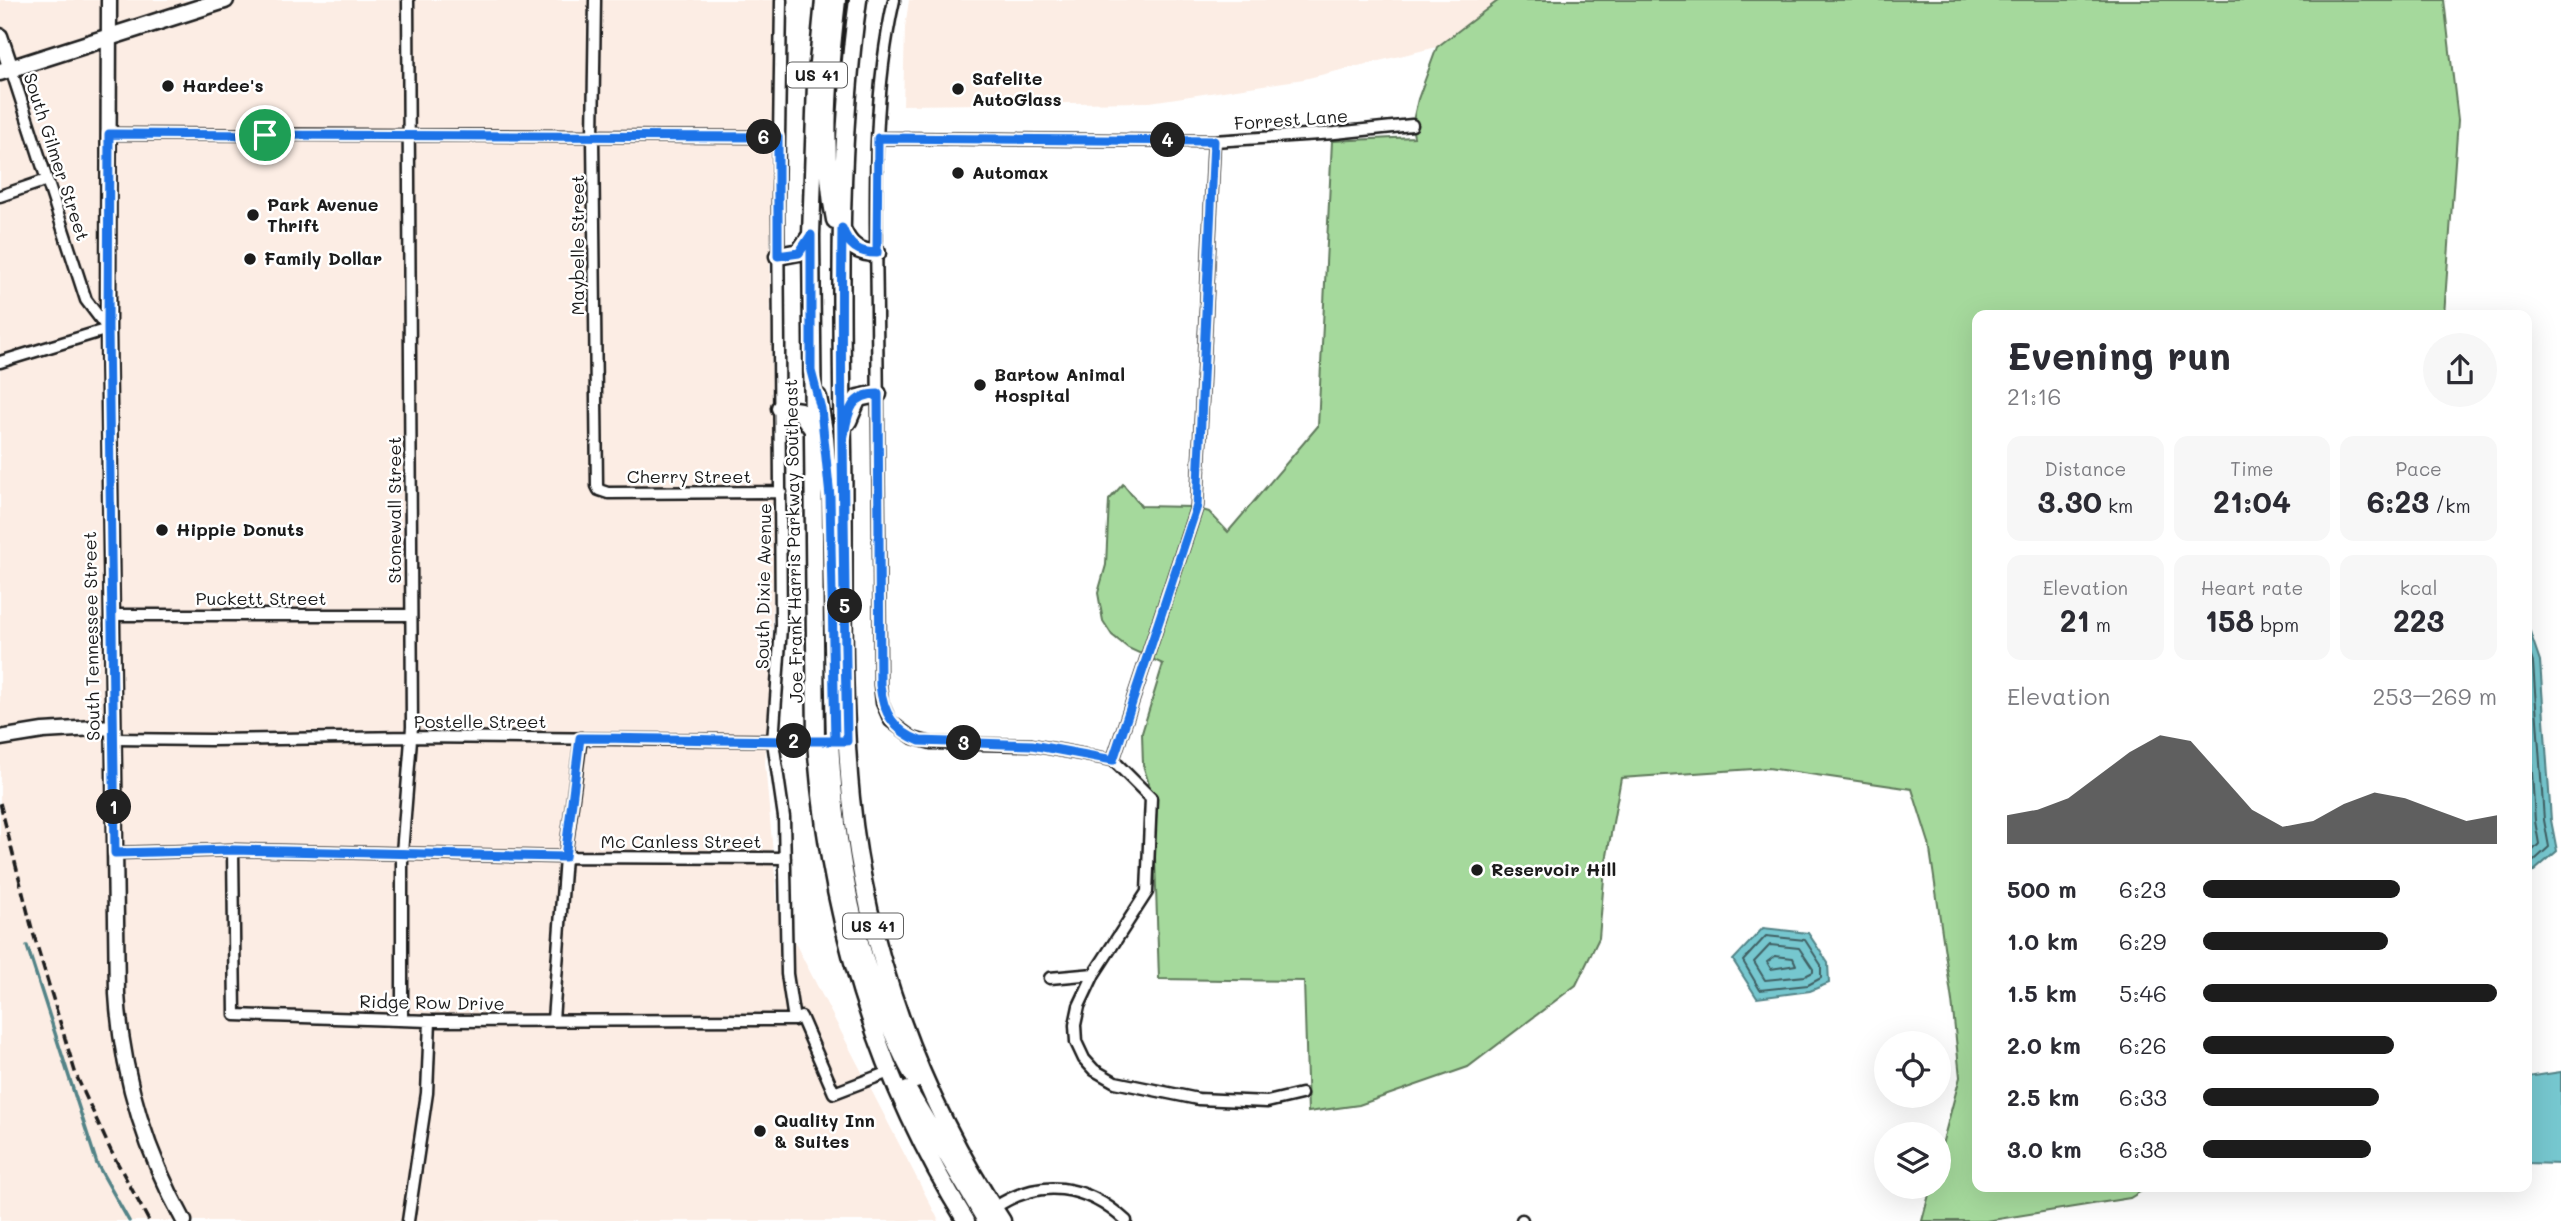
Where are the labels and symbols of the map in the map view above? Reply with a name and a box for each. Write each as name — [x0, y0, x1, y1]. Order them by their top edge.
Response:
road number: US 41 — [787, 62, 847, 88]
place label: Safelite AutoGlass — [972, 66, 1062, 111]
street label: South Gilmer Street — [18, 70, 95, 244]
place label: Hardee's — [182, 73, 264, 97]
marker: Hardee's — [160, 78, 176, 94]
marker: Safelite AutoGlass — [950, 81, 966, 97]
street label: Forrest Lane — [1233, 103, 1349, 135]
pin — [235, 105, 295, 165]
pin: 6 — [746, 120, 782, 154]
pin: 4 — [1150, 122, 1186, 158]
place label: Automax — [972, 160, 1049, 184]
marker: Automax — [950, 165, 966, 181]
street label: Maybelle Street — [565, 175, 589, 315]
place label: Park Avenue Thrift — [267, 192, 379, 237]
marker: Park Avenue Thrift — [245, 207, 261, 223]
place label: Family Dollar — [264, 246, 382, 270]
marker: Family Dollar — [242, 251, 258, 267]
place label: Bartow Animal Hospital — [994, 362, 1125, 407]
marker: Bartow Animal Hospital — [972, 377, 988, 393]
street label: Joe Frank Harris Parkway Southeast — [778, 379, 808, 703]
street label: Stonewall Street — [382, 436, 406, 584]
street label: Cherry Street — [627, 464, 751, 488]
street label: South Dixie Avenue — [750, 503, 776, 669]
place label: Hippie Donuts — [176, 517, 304, 541]
marker: Hippie Donuts — [154, 522, 170, 538]
street label: South Tennessee Street — [77, 531, 105, 741]
street label: Puckett Street — [195, 586, 327, 610]
pin: 5 — [828, 588, 862, 624]
street label: Postelle Street — [414, 709, 546, 733]
pin: 2 — [776, 724, 812, 758]
pin: 3 — [946, 726, 982, 760]
pin: 1 — [96, 790, 132, 824]
street label: Mc Canless Street — [601, 829, 761, 853]
place label: Reservoir Hill — [1491, 857, 1616, 881]
marker: Reservoir Hill — [1469, 862, 1485, 878]
road number: US 41 — [843, 914, 903, 938]
street label: Ridge Row Drive — [359, 989, 505, 1015]
place label: Quality Inn & Suites — [774, 1108, 875, 1153]
marker: Quality Inn & Suites — [752, 1123, 768, 1139]

